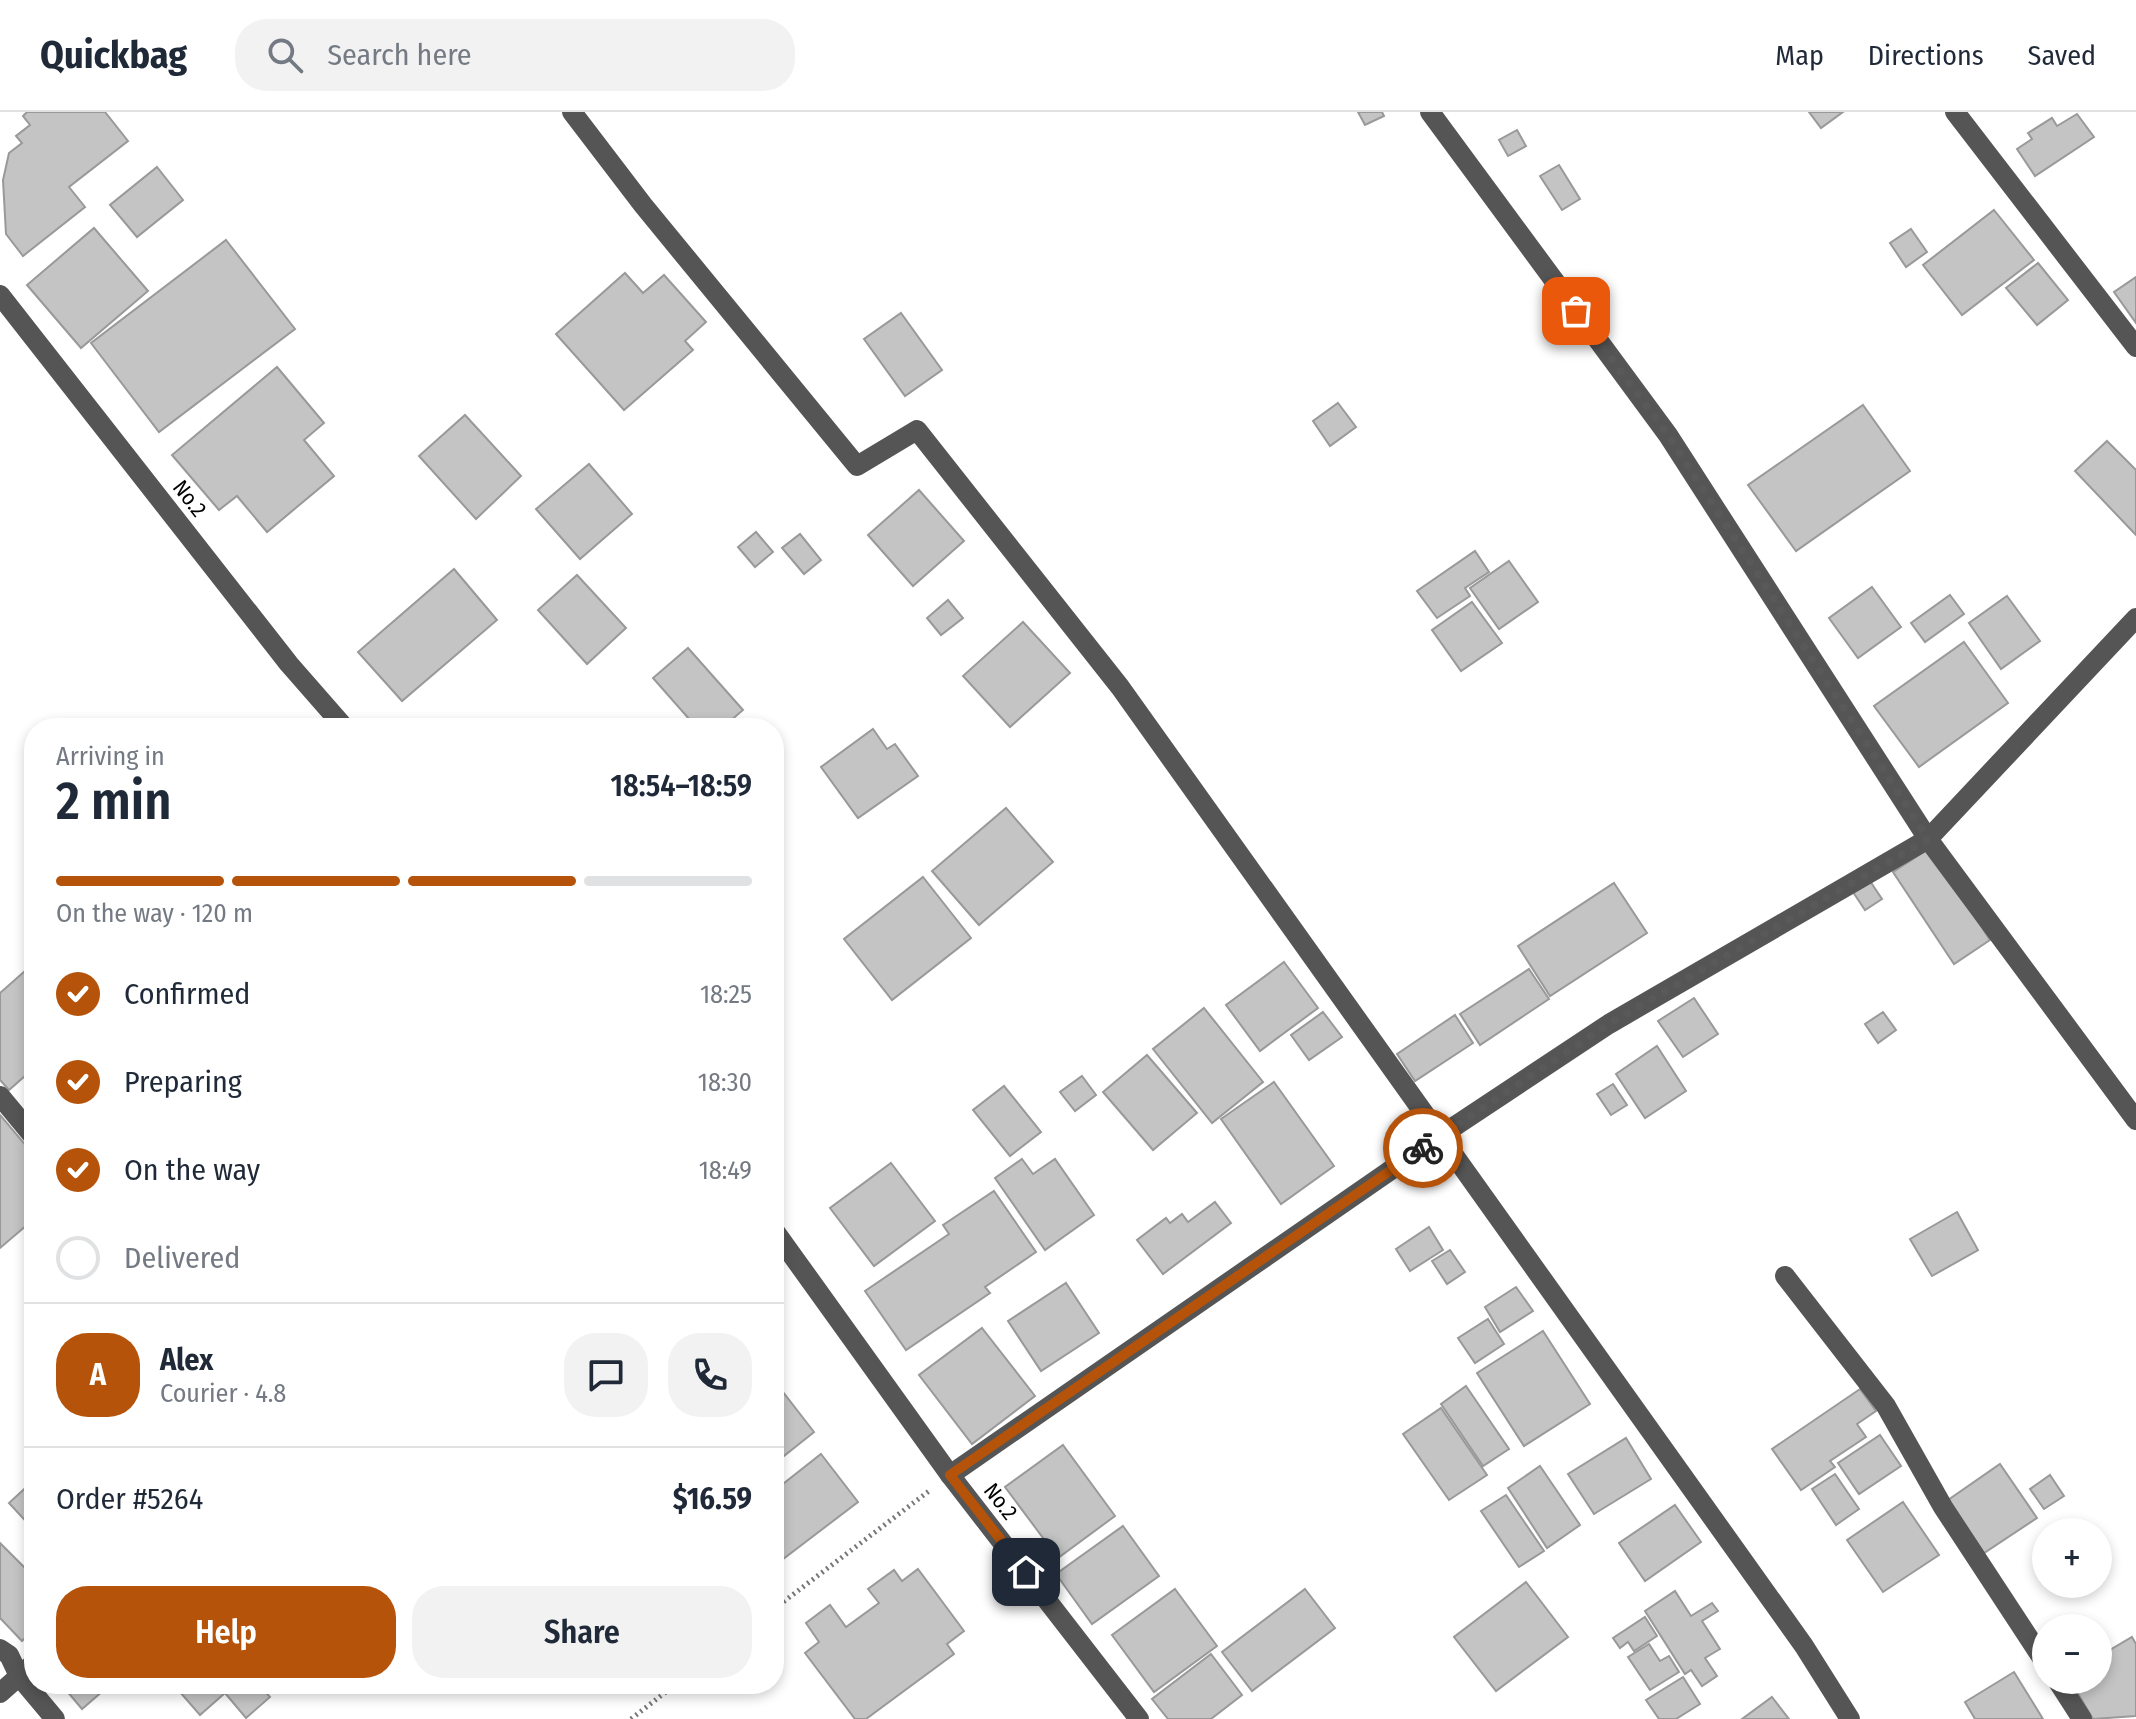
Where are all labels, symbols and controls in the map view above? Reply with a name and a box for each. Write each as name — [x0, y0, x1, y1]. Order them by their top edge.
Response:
search box — [235, 19, 795, 91]
text: Quickbag — [40, 32, 187, 78]
icon: search — [263, 33, 307, 77]
text: Search here — [327, 37, 472, 73]
text: Map — [1775, 39, 1824, 72]
text: Directions — [1868, 39, 1984, 72]
text: Saved — [2028, 39, 2096, 72]
pin — [1542, 277, 1610, 345]
icon: bag — [1554, 289, 1598, 333]
street label: No.2 — [167, 475, 212, 522]
text: Arriving in — [56, 741, 165, 772]
text: 18:54–18:59 — [611, 768, 752, 804]
text: 2 min — [56, 770, 172, 833]
text: On the way · 120 m — [56, 898, 253, 929]
icon: check — [56, 972, 100, 1016]
text: Confirmed — [124, 976, 250, 1012]
text: 18:25 — [700, 979, 752, 1010]
icon: check — [56, 1060, 100, 1104]
text: Preparing — [124, 1064, 242, 1100]
text: 18:30 — [698, 1067, 752, 1098]
courier — [1383, 1108, 1463, 1188]
icon: bike — [1401, 1126, 1445, 1170]
icon: check — [56, 1148, 100, 1192]
text: On the way — [124, 1152, 260, 1188]
text: 18:49 — [699, 1155, 752, 1186]
text: Delivered — [124, 1240, 240, 1276]
button: chat — [564, 1333, 648, 1417]
button: phone — [668, 1333, 752, 1417]
text: Alex — [160, 1342, 213, 1378]
text: A — [90, 1357, 106, 1393]
text: Courier · 4.8 — [160, 1378, 286, 1409]
street label: No.2 — [978, 1478, 1023, 1525]
text: Order #5264 — [56, 1481, 203, 1517]
text: $16.59 — [673, 1481, 752, 1517]
map controls — [2032, 1518, 2112, 1694]
button: + — [2032, 1518, 2112, 1598]
pin — [992, 1538, 1060, 1606]
icon: home — [1004, 1550, 1048, 1594]
button: Help — [56, 1586, 396, 1678]
button: Share — [412, 1586, 752, 1678]
button: − — [2032, 1614, 2112, 1694]

